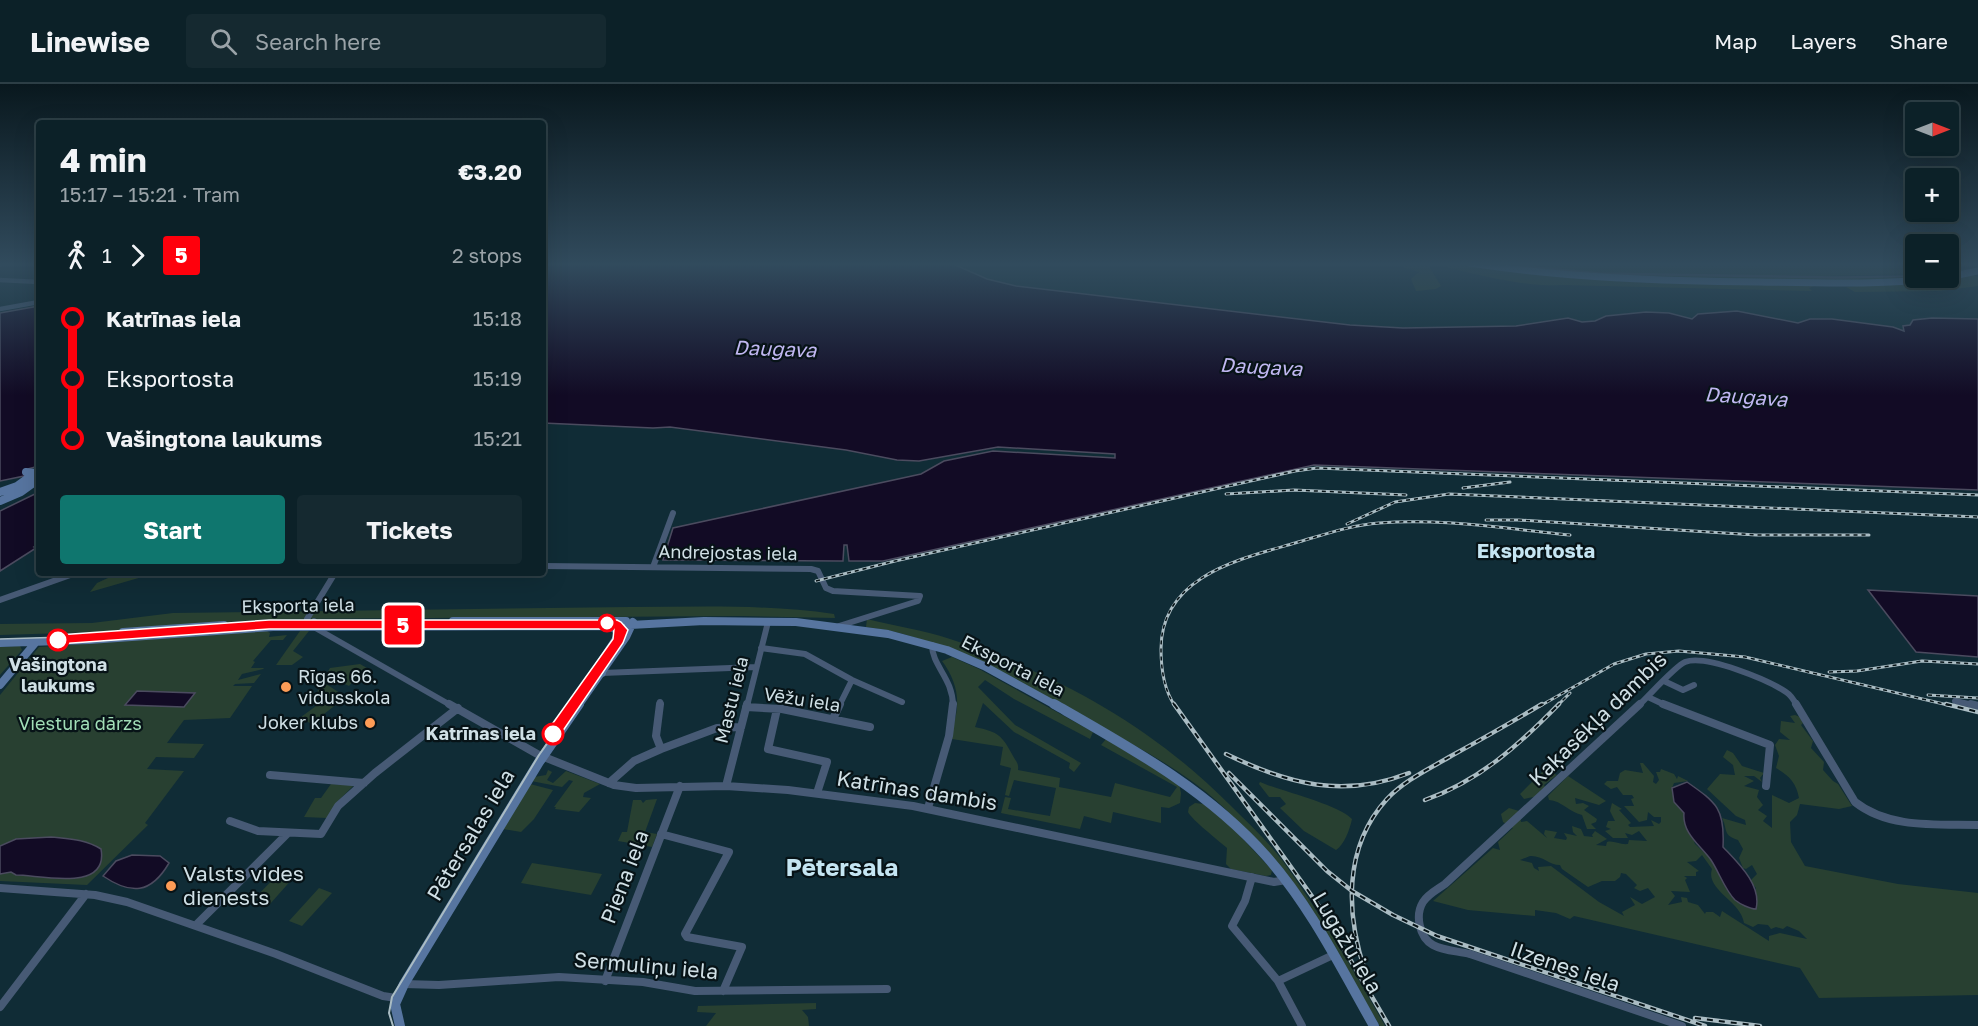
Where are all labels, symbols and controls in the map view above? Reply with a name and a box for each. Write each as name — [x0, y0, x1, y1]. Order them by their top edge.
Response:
search box — [186, 14, 606, 68]
text: Linewise — [30, 25, 150, 58]
icon: search — [207, 25, 240, 58]
text: Search here — [255, 28, 381, 55]
text: Map — [1714, 28, 1757, 54]
text: Layers — [1790, 28, 1857, 54]
text: Share — [1890, 28, 1948, 54]
north arrow — [1905, 102, 1959, 156]
map controls — [1905, 102, 1959, 288]
text: 4 min — [60, 140, 147, 179]
text: €3.20 — [458, 158, 522, 185]
button: + — [1905, 168, 1959, 222]
text: 15:17 – 15:21 · Tram — [60, 182, 240, 206]
button: − — [1905, 234, 1959, 288]
icon: walk — [60, 239, 93, 272]
icon: forward — [121, 239, 154, 272]
text: 5 — [175, 242, 188, 268]
text: 1 — [102, 243, 112, 267]
text: 2 stops — [452, 243, 522, 267]
text: Katrīnas iela — [106, 305, 241, 332]
text: 15:18 — [473, 306, 522, 330]
water label: Daugava — [733, 335, 817, 362]
water label: Daugava — [1219, 352, 1304, 381]
text: Eksportosta — [106, 365, 234, 392]
text: 15:19 — [473, 366, 522, 390]
water label: Daugava — [1704, 381, 1789, 412]
text: Vašingtona laukums — [106, 425, 322, 452]
text: 15:21 — [473, 426, 522, 450]
button: Start — [60, 495, 285, 564]
button: Tickets — [297, 495, 522, 564]
district label: Eksportosta — [1477, 538, 1595, 562]
street label: Andrejostas iela — [658, 540, 798, 564]
street label: Eksporta iela — [241, 593, 355, 617]
line badge: 5 — [384, 606, 422, 644]
text: 5 — [397, 612, 409, 638]
unlabelled marker — [598, 614, 616, 632]
marker: Vašingtona laukums — [47, 629, 69, 651]
street label: Eksporta iela — [958, 630, 1069, 701]
street label: Kaķasēkļa dambis — [1523, 646, 1672, 791]
place label: Vašingtona laukums — [9, 653, 107, 696]
street label: Mastu iela — [710, 654, 752, 746]
place label: Rīgas 66. vidusskola — [298, 665, 390, 708]
marker: Rīgas 66. vidusskola — [279, 680, 293, 694]
street label: Vēžu iela — [762, 682, 842, 716]
place label: Joker klubs — [258, 711, 358, 733]
park label: Viestura dārzs — [18, 712, 142, 734]
marker: Joker klubs — [363, 716, 377, 730]
place label: Katrīnas iela — [426, 722, 536, 744]
marker: Katrīnas iela — [542, 723, 564, 745]
street label: Pētersalas iela — [421, 764, 520, 905]
street label: Katrīnas dambis — [835, 764, 999, 816]
street label: Piena iela — [594, 826, 654, 927]
district label: Pētersala — [786, 852, 898, 881]
place label: Valsts vides dienests — [183, 860, 304, 910]
marker: Valsts vides dienests — [164, 879, 178, 893]
street label: Lugažu iela — [1307, 887, 1388, 998]
street label: Ilzenes iela — [1507, 935, 1624, 997]
street label: Sermuliņu iela — [573, 946, 719, 984]

